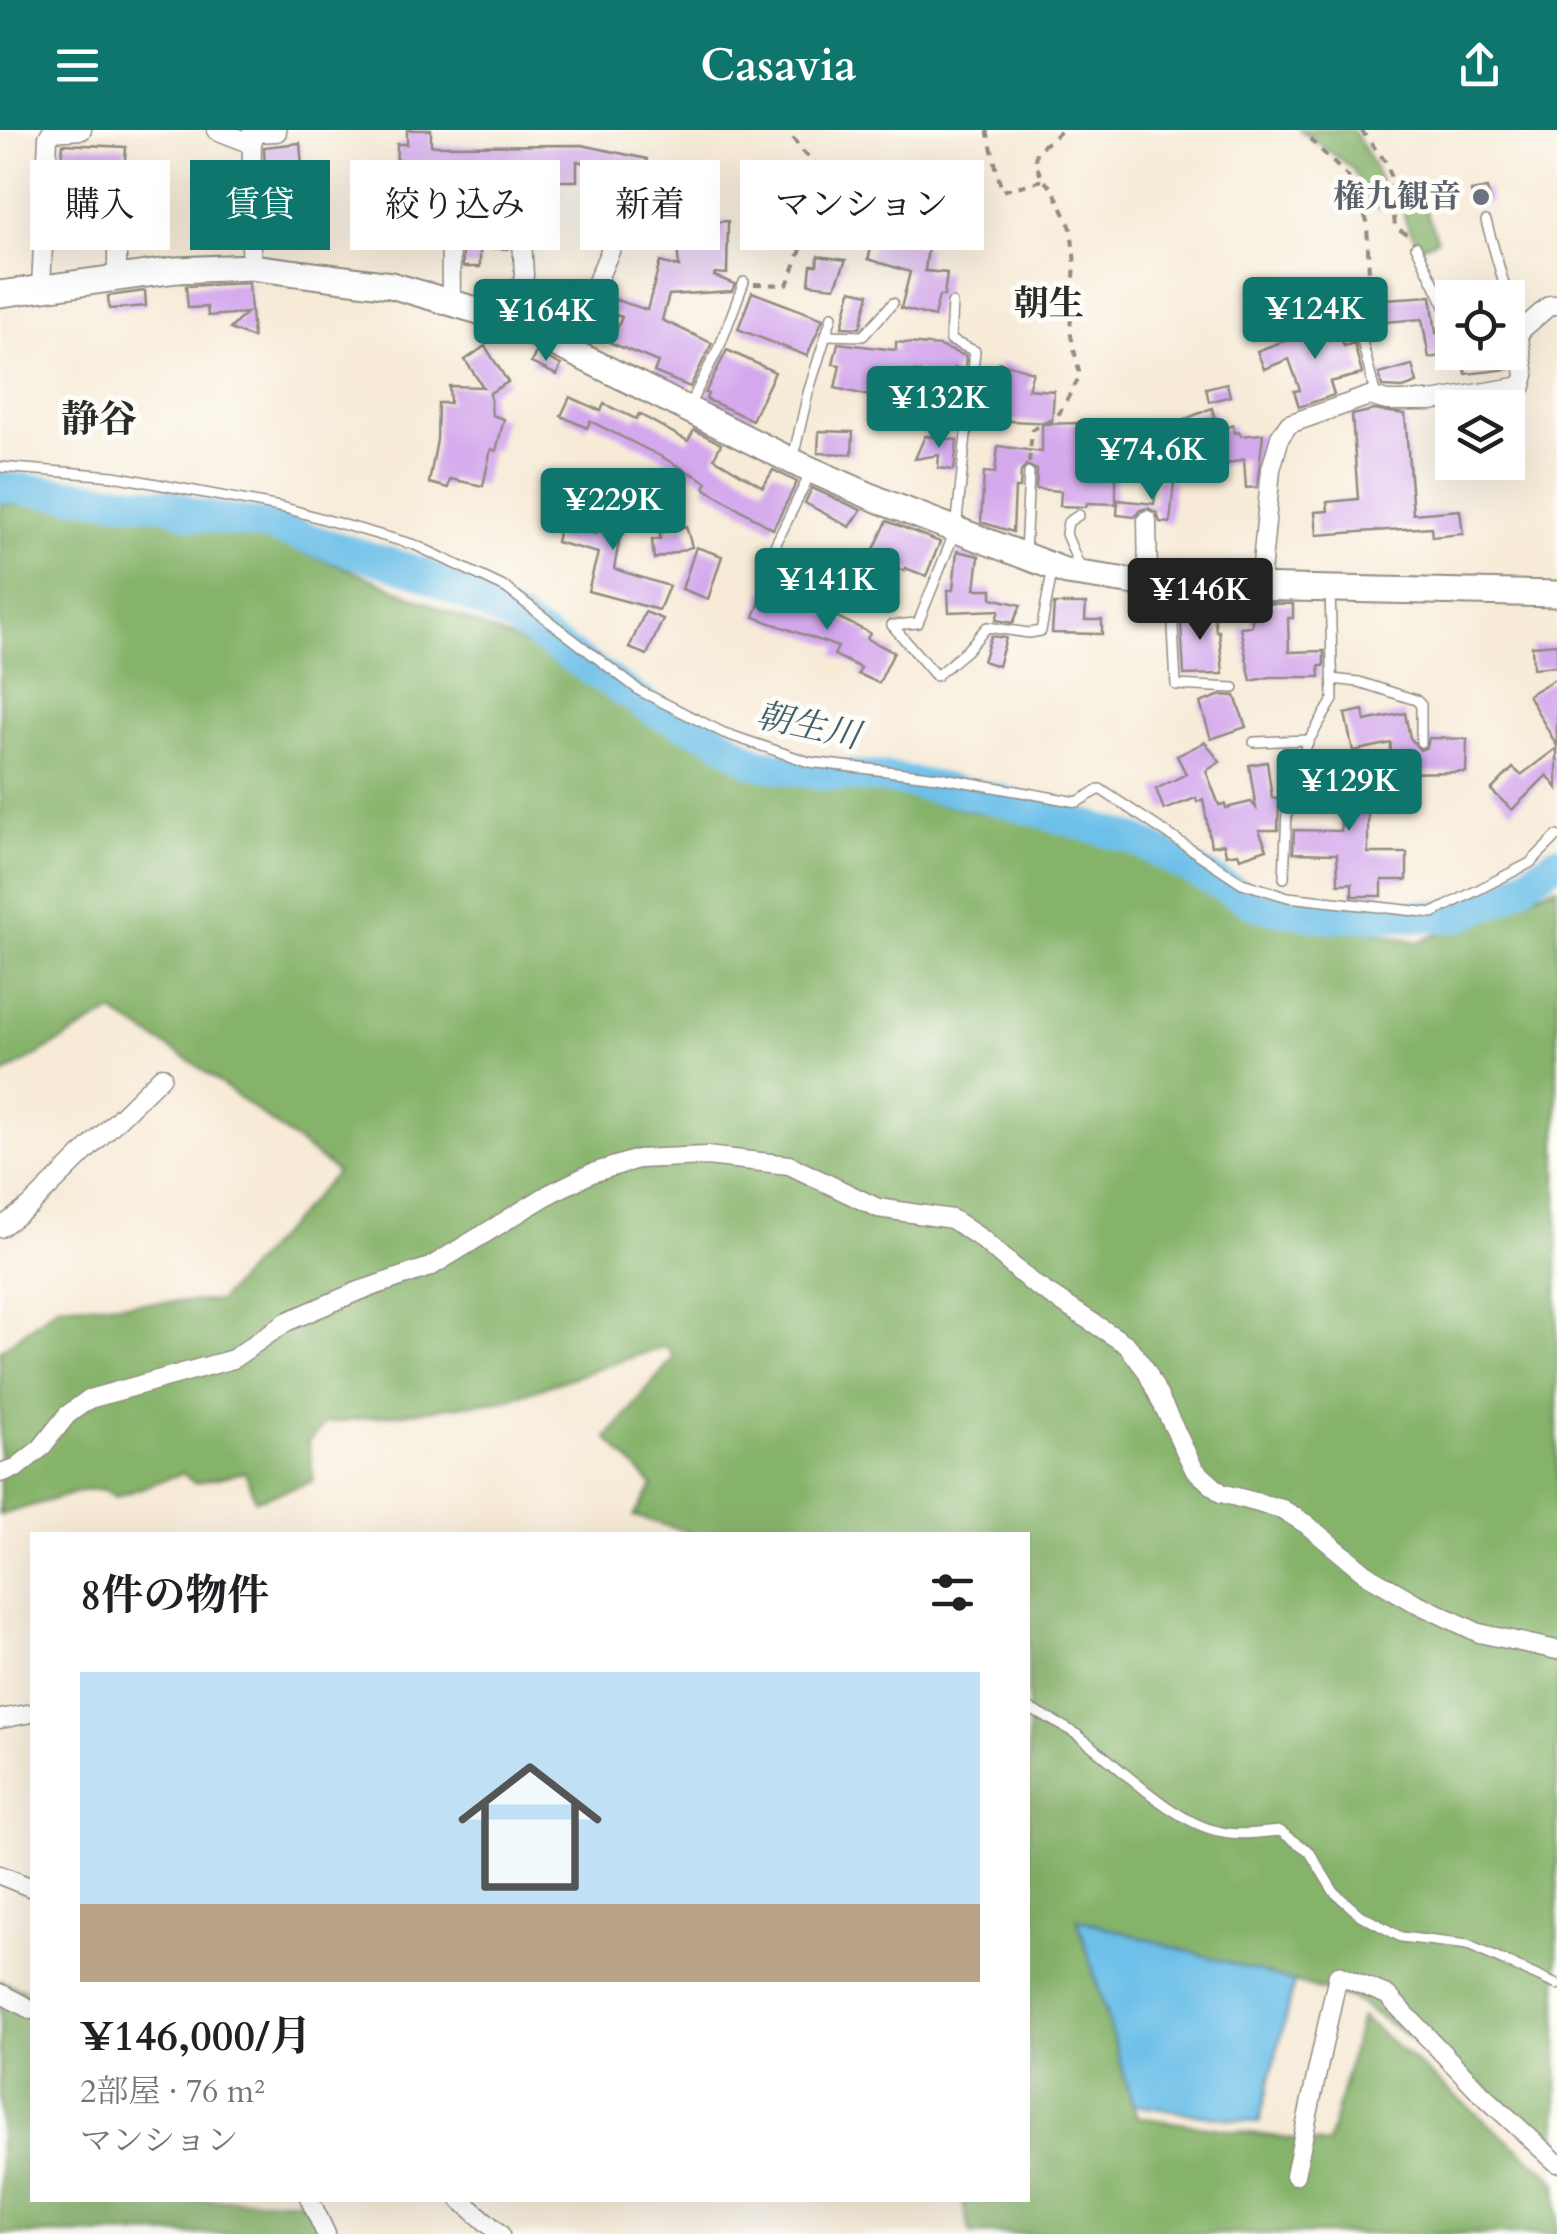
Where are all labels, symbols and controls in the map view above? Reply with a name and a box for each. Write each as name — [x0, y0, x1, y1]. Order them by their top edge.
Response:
text: Casavia — [700, 35, 857, 96]
icon: menu — [50, 38, 105, 93]
icon: share — [1452, 38, 1507, 93]
chip: 購入 — [30, 160, 170, 250]
chip: 賃貸 — [190, 160, 330, 250]
chip: 絞り込み — [350, 160, 560, 250]
chip: 新着 — [580, 160, 720, 250]
chip: マンション — [740, 160, 984, 250]
place label: 権九観音 — [1333, 175, 1461, 219]
marker: 権九観音 — [1470, 186, 1492, 208]
pin: ¥124K — [1245, 277, 1385, 362]
pin: ¥164K — [476, 279, 616, 364]
district label: 朝生 — [1014, 280, 1084, 328]
map controls — [1435, 280, 1525, 480]
button: locate — [1435, 280, 1525, 370]
text: ¥124K — [1265, 287, 1365, 331]
text: ¥164K — [496, 289, 596, 333]
pin: ¥132K — [869, 366, 1009, 451]
text: ¥132K — [889, 376, 989, 420]
button: layers — [1435, 390, 1525, 480]
district label: 静谷 — [61, 394, 137, 446]
pin: ¥74.6K — [1071, 418, 1233, 503]
text: ¥74.6K — [1097, 428, 1207, 472]
pin: ¥229K — [543, 468, 683, 553]
text: ¥229K — [563, 478, 663, 522]
pin: ¥141K — [757, 548, 897, 633]
text: ¥141K — [777, 558, 877, 602]
pin: ¥146K — [1130, 558, 1270, 643]
text: ¥146K — [1150, 568, 1250, 612]
water label: 朝生川 — [752, 692, 868, 761]
pin: ¥129K — [1279, 749, 1419, 834]
text: ¥129K — [1299, 759, 1399, 803]
icon: filters — [925, 1565, 980, 1620]
text: 8件の物件 — [80, 1567, 270, 1624]
icon: home — [440, 1737, 620, 1917]
text: ¥146,000/月 — [80, 2008, 312, 2065]
text: 2部屋 · 76 m² — [80, 2070, 265, 2114]
text: マンション — [80, 2119, 239, 2163]

